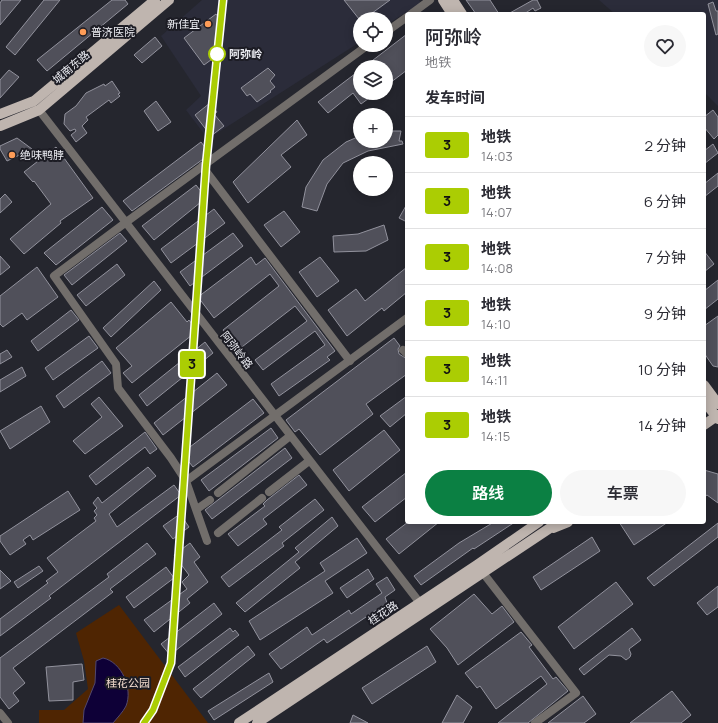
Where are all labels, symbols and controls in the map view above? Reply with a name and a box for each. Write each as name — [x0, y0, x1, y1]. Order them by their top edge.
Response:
map controls — [353, 12, 393, 196]
button: locate — [353, 12, 393, 52]
place label: 新佳宜 — [167, 16, 200, 31]
marker: 新佳宜 — [203, 19, 213, 29]
place label: 普济医院 — [91, 24, 135, 39]
text: 阿弥岭 — [425, 24, 482, 50]
button: heart — [644, 25, 686, 67]
marker: 普济医院 — [78, 27, 88, 37]
marker: 阿弥岭 — [208, 45, 226, 63]
place label: 阿弥岭 — [229, 46, 263, 61]
street label: 城南东路 — [49, 47, 92, 87]
text: 地铁 — [425, 53, 451, 71]
button: layers — [353, 60, 393, 100]
text: 发车时间 — [425, 87, 485, 108]
button: + — [353, 108, 393, 148]
text: 地铁 — [481, 126, 511, 147]
text: 3 — [443, 135, 451, 154]
text: 2 分钟 — [644, 135, 686, 156]
place label: 绝味鸭脖 — [20, 147, 64, 162]
text: 14:03 — [481, 147, 513, 165]
marker: 绝味鸭脖 — [7, 150, 17, 160]
button: − — [353, 156, 393, 196]
text: 地铁 — [481, 182, 511, 203]
text: 3 — [443, 191, 451, 210]
text: 6 分钟 — [644, 191, 686, 212]
text: 14:07 — [481, 203, 512, 221]
text: 地铁 — [481, 238, 511, 259]
text: 3 — [443, 247, 451, 266]
text: 7 分钟 — [645, 247, 686, 268]
text: 14:08 — [481, 259, 513, 277]
text: 地铁 — [481, 294, 511, 315]
text: 3 — [443, 303, 451, 322]
text: 9 分钟 — [644, 303, 686, 324]
text: 14:10 — [481, 315, 511, 333]
street label: 阿弥岭路 — [218, 328, 257, 372]
text: 地铁 — [481, 350, 511, 371]
line badge: 3 — [179, 351, 205, 377]
text: 3 — [188, 354, 196, 373]
text: 3 — [443, 359, 451, 378]
text: 10 分钟 — [638, 359, 686, 380]
text: 14:11 — [481, 371, 508, 389]
text: 地铁 — [481, 406, 511, 427]
text: 3 — [443, 415, 451, 434]
text: 14 分钟 — [638, 415, 686, 436]
text: 14:15 — [481, 427, 510, 445]
button: 路线 — [425, 470, 552, 516]
button: 车票 — [560, 470, 686, 516]
street label: 桂花路 — [365, 597, 401, 628]
park label: 桂花公园 — [106, 675, 150, 690]

